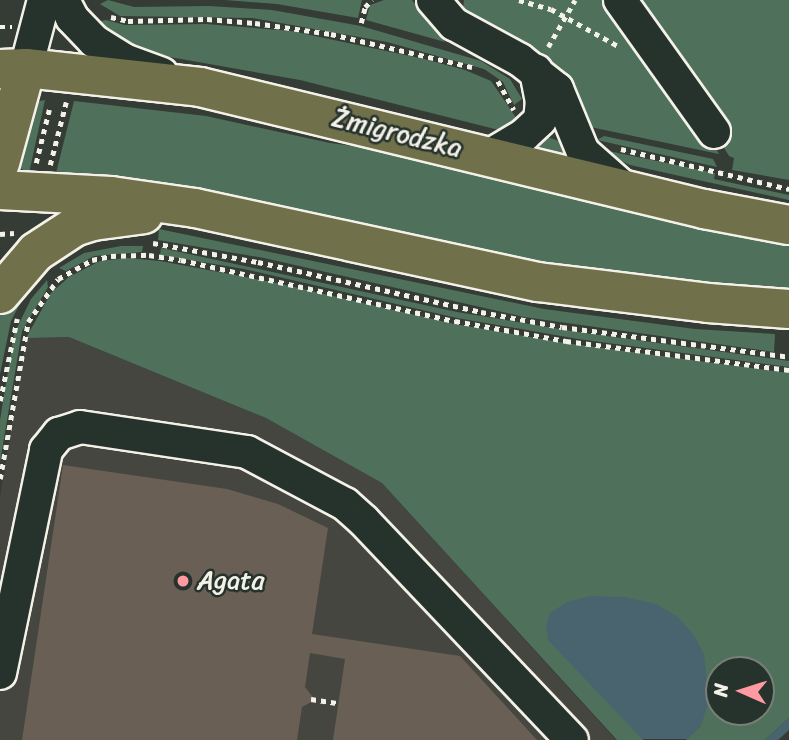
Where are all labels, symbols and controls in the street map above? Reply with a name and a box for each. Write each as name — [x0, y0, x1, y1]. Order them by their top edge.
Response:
street label: Żmigrodzka — [329, 102, 465, 164]
place label: Agata — [197, 565, 265, 597]
marker: Agata — [175, 573, 191, 589]
north arrow — [705, 656, 775, 726]
text: N — [704, 683, 737, 697]

